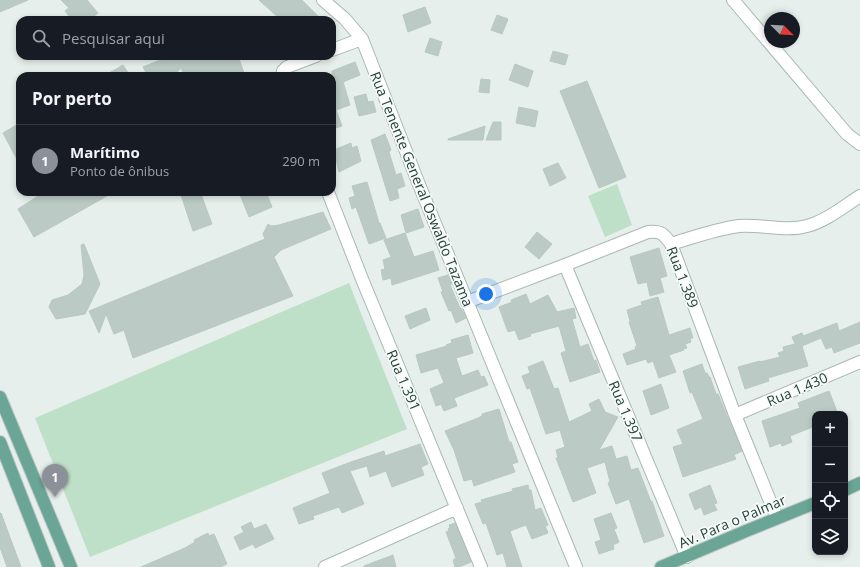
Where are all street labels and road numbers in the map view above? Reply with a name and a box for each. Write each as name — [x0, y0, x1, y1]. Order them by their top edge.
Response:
street label: Rua Tenente General Oswaldo Tazama — [366, 69, 478, 309]
street label: Rua 1.389 — [663, 244, 703, 310]
street label: Rua 1.391 — [383, 347, 425, 413]
street label: Rua 1.430 — [764, 368, 830, 410]
street label: Rua 1.397 — [605, 378, 647, 444]
street label: Av. Para o Palmar — [675, 490, 789, 552]

